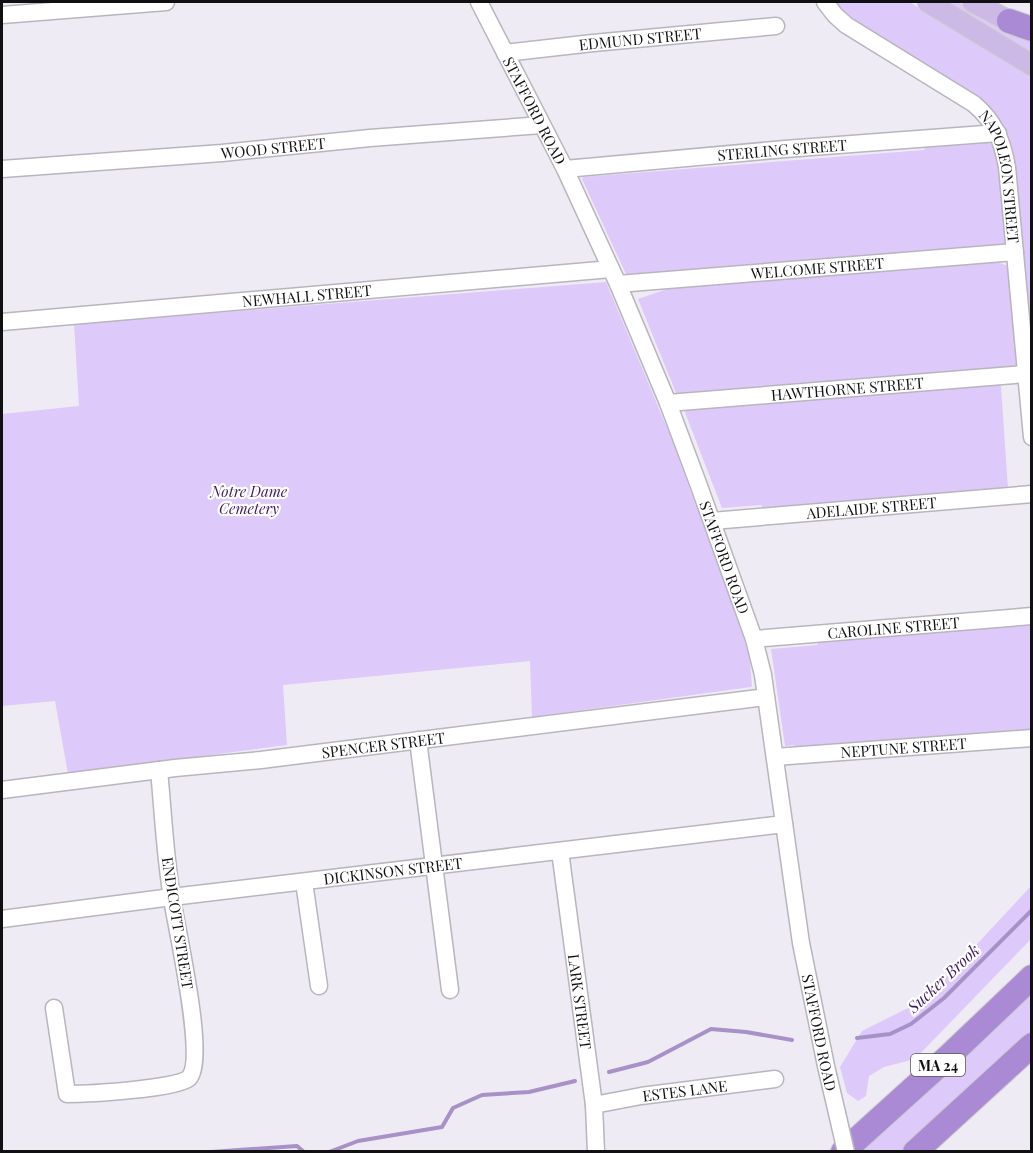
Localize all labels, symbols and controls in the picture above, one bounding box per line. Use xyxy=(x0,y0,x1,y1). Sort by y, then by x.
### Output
street label: EDMUND STREET xyxy=(578,23,702,55)
street label: STAFFORD ROAD xyxy=(499,53,571,168)
street label: NAPOLEON STREET xyxy=(975,105,1024,244)
street label: WOOD STREET xyxy=(219,133,326,163)
street label: STERLING STREET xyxy=(717,134,848,165)
street label: WELCOME STREET xyxy=(749,253,885,283)
street label: NEWHALL STREET xyxy=(241,280,372,311)
street label: HAWTHORNE STREET xyxy=(770,372,925,405)
park label: Notre Dame Cemetery xyxy=(209,481,288,518)
street label: ADELAIDE STREET xyxy=(805,492,937,523)
street label: STAFFORD ROAD xyxy=(695,498,754,617)
street label: CAROLINE STREET xyxy=(827,612,960,643)
street label: SPENCER STREET xyxy=(320,727,446,762)
street label: NEPTUNE STREET xyxy=(840,733,967,762)
street label: DICKINSON STREET xyxy=(322,852,464,889)
street label: ENDICOTT STREET xyxy=(158,855,198,991)
water label: Sucker Brook xyxy=(902,939,984,1017)
street label: LARK STREET xyxy=(564,953,596,1051)
street label: STAFFORD ROAD xyxy=(798,972,842,1093)
road number: MA 24 xyxy=(911,1054,965,1076)
street label: ESTES LANE xyxy=(641,1075,728,1106)

